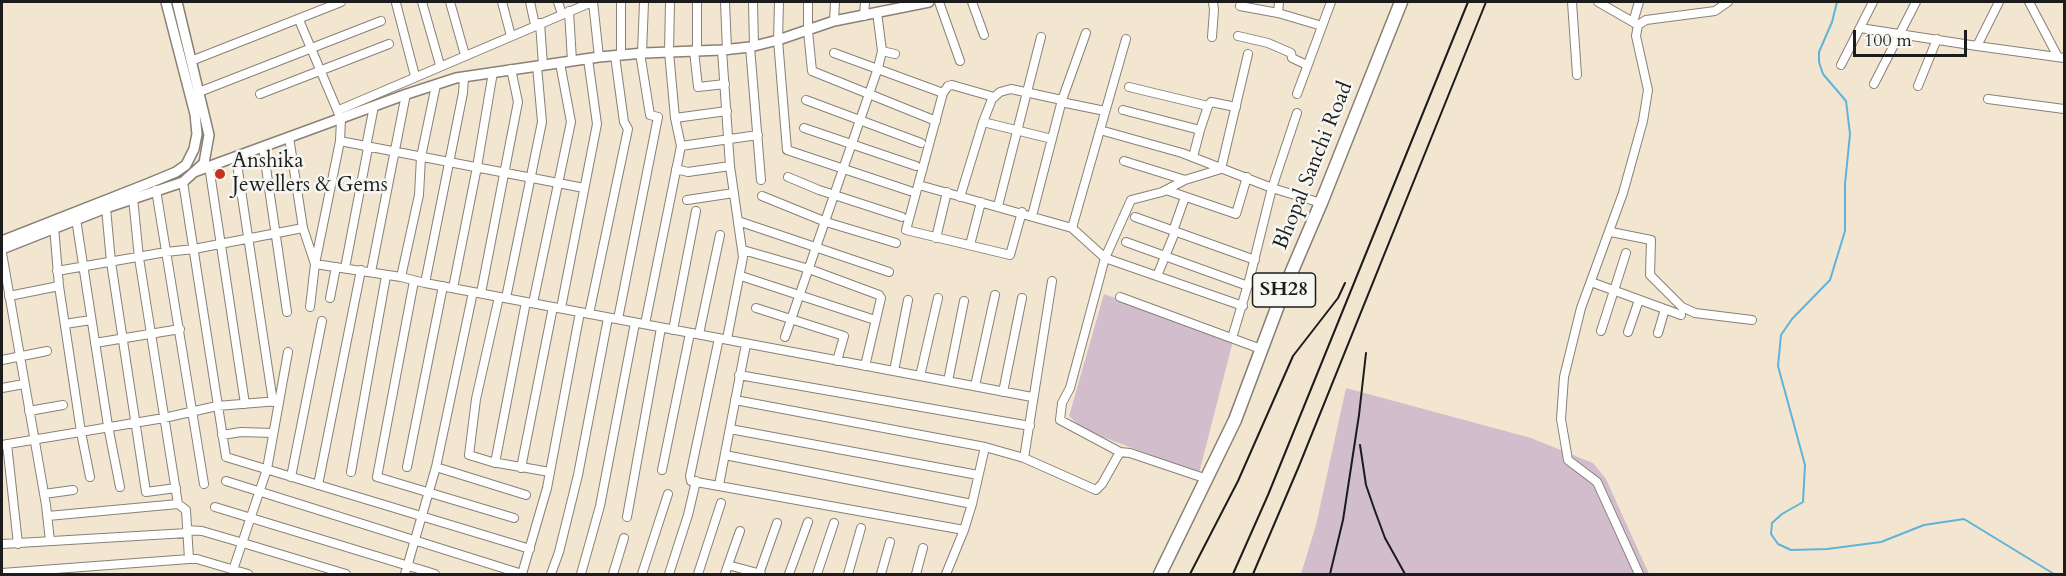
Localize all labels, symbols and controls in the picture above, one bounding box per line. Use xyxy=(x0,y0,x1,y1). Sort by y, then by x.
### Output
scale bar xyxy=(1856,18,1970,56)
text: 100 m xyxy=(1864,28,1912,53)
street label: Bhopal Sanchi Road xyxy=(1269,78,1359,254)
place label: Anshika Jewellers & Gems xyxy=(232,149,388,199)
marker: Anshika Jewellers & Gems xyxy=(213,167,227,181)
road number: SH28 xyxy=(1252,273,1316,307)

